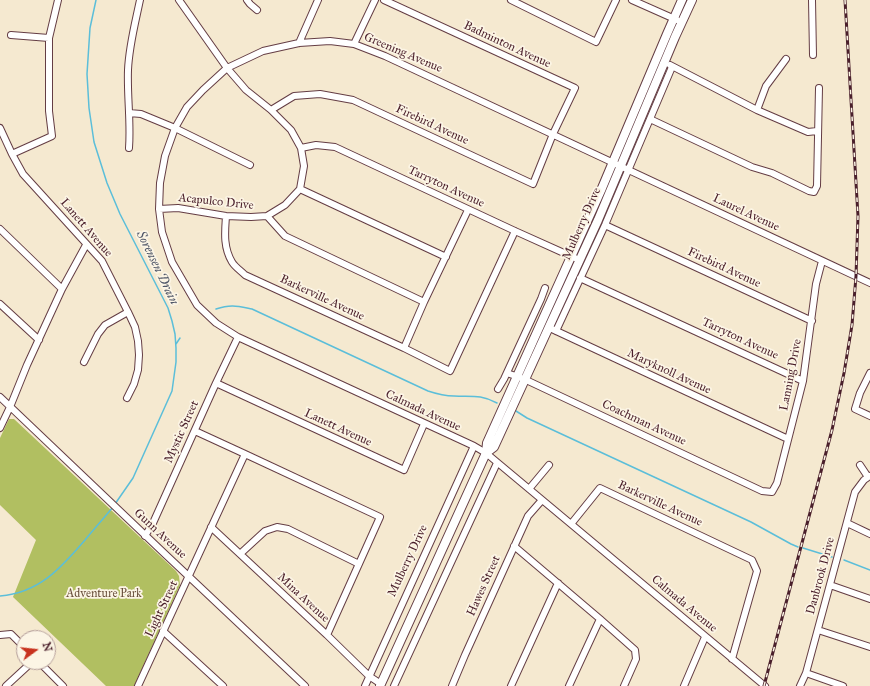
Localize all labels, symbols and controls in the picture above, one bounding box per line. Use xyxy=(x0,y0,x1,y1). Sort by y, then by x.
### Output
street label: Badminton Avenue xyxy=(461,19,553,71)
street label: Greening Avenue xyxy=(362,30,444,76)
street label: Firebird Avenue xyxy=(393,102,471,148)
street label: Tarryton Avenue xyxy=(405,163,487,211)
street label: Mulberry Drive xyxy=(560,186,604,262)
street label: Acapulco Drive xyxy=(178,191,254,213)
street label: Laurel Avenue xyxy=(711,191,781,235)
street label: Lanett Avenue xyxy=(57,196,115,260)
water label: Sorensen Drain xyxy=(132,228,182,308)
street label: Firebird Avenue xyxy=(685,245,763,291)
street label: Barkerville Avenue xyxy=(277,272,367,324)
street label: Tarryton Avenue xyxy=(699,315,781,363)
street label: Lanning Drive xyxy=(777,338,805,412)
street label: Maryknoll Avenue xyxy=(625,346,713,398)
street label: Calmada Avenue xyxy=(383,387,463,435)
street label: Coachman Avenue xyxy=(600,397,688,449)
street label: Mystic Street xyxy=(162,398,202,466)
street label: Lanett Avenue xyxy=(302,406,374,450)
street label: Barkerville Avenue xyxy=(615,478,705,530)
street label: Gunn Avenue xyxy=(131,506,189,562)
street label: Mulberry Drive xyxy=(385,523,431,599)
street label: Danbrook Drive xyxy=(804,536,838,616)
street label: Hawes Street xyxy=(464,553,504,619)
street label: Mina Avenue xyxy=(274,570,332,626)
street label: Calmada Avenue xyxy=(648,572,720,636)
street label: Light Street xyxy=(143,578,181,640)
park label: Adventure Park xyxy=(66,587,142,601)
north arrow xyxy=(16,630,56,670)
text: N xyxy=(40,641,55,653)

